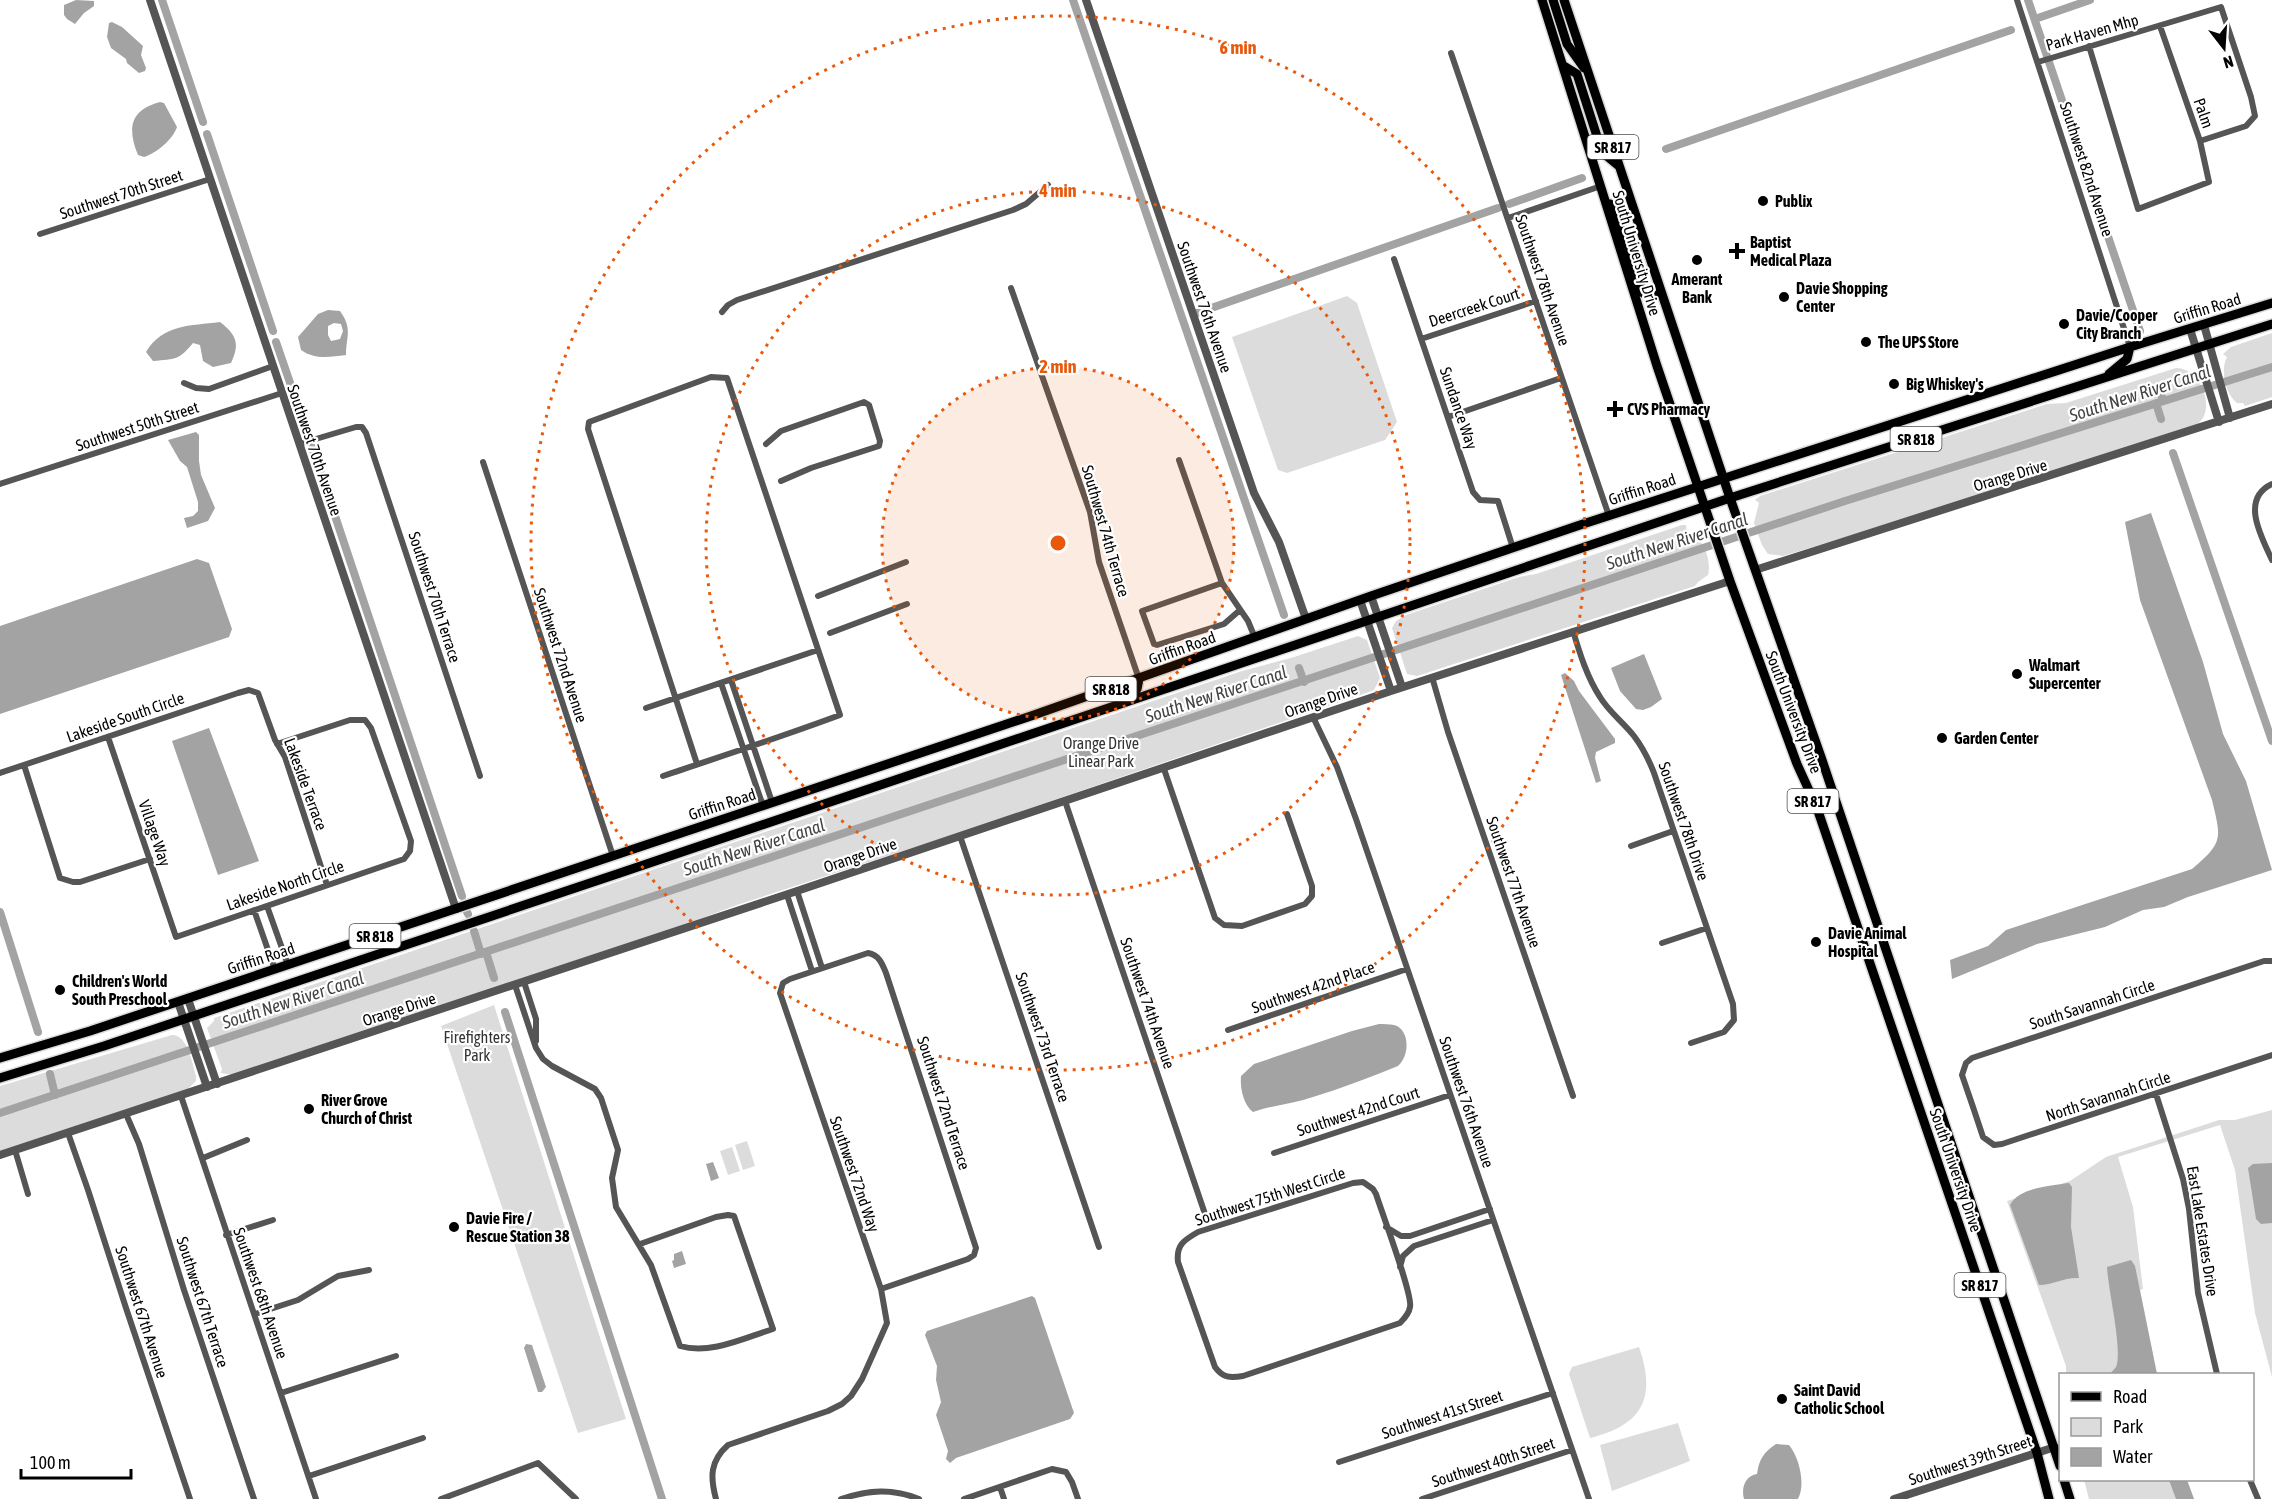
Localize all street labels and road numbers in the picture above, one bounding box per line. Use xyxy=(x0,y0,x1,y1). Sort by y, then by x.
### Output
street label: Park Haven Mhp xyxy=(2044,10,2141,55)
street label: Palm xyxy=(2190,96,2218,130)
street label: Southwest 82nd Avenue xyxy=(2057,99,2117,239)
road number: SR 817 xyxy=(1588,135,1638,159)
street label: Southwest 70th Street xyxy=(57,166,185,222)
street label: South University Drive xyxy=(1608,188,1665,318)
street label: Southwest 78th Avenue xyxy=(1512,212,1574,348)
street label: Southwest 76th Avenue xyxy=(1174,239,1236,375)
street label: Deercreek Court xyxy=(1426,284,1522,330)
street label: Griffin Road xyxy=(2171,289,2243,327)
street label: Sundance Way xyxy=(1436,365,1482,452)
street label: Southwest 70th Avenue xyxy=(284,382,346,518)
street label: Southwest 50th Street xyxy=(73,398,201,454)
road number: SR 818 xyxy=(1890,427,1942,451)
street label: Orange Drive xyxy=(1971,455,2049,496)
street label: Southwest 74th Terrace xyxy=(1079,463,1133,599)
street label: Griffin Road xyxy=(1606,470,1678,508)
street label: Southwest 70th Terrace xyxy=(405,529,465,665)
street label: Southwest 72nd Avenue xyxy=(531,585,591,725)
street label: Griffin Road xyxy=(1146,628,1218,668)
street label: South University Drive xyxy=(1761,648,1826,776)
road number: SR 818 xyxy=(1086,677,1136,701)
street label: Orange Drive xyxy=(1282,679,1360,722)
street label: Lakeside South Circle xyxy=(64,688,186,746)
street label: Lakeside Terrace xyxy=(281,735,331,833)
street label: Southwest 78th Drive xyxy=(1655,759,1713,883)
street label: Griffin Road xyxy=(686,785,758,823)
road number: SR 817 xyxy=(1788,789,1838,813)
street label: Village Way xyxy=(134,798,175,869)
street label: Southwest 77th Avenue xyxy=(1483,814,1545,950)
street label: Orange Drive xyxy=(821,834,899,877)
street label: Lakeside North Circle xyxy=(224,856,346,914)
road number: SR 818 xyxy=(350,924,400,948)
street label: Southwest 74th Avenue xyxy=(1117,935,1179,1071)
street label: Griffin Road xyxy=(225,939,297,977)
street label: Southwest 42nd Place xyxy=(1249,958,1377,1016)
street label: Southwest 73rd Terrace xyxy=(1012,970,1074,1104)
street label: South Savannah Circle xyxy=(2027,975,2157,1033)
street label: Orange Drive xyxy=(360,989,438,1030)
street label: Southwest 72nd Terrace xyxy=(914,1034,974,1172)
street label: Southwest 76th Avenue xyxy=(1436,1034,1498,1170)
street label: North Savannah Circle xyxy=(2043,1067,2173,1125)
street label: Southwest 42nd Court xyxy=(1295,1083,1422,1139)
street label: South University Drive xyxy=(1925,1106,1986,1235)
street label: Southwest 72nd Way xyxy=(826,1114,883,1235)
street label: Southwest 75th West Circle xyxy=(1193,1163,1347,1229)
street label: East Lake Estates Drive xyxy=(2184,1165,2222,1297)
street label: Southwest 68th Avenue xyxy=(230,1225,292,1361)
street label: Southwest 67th Terrace xyxy=(173,1234,233,1370)
street label: Southwest 67th Avenue xyxy=(112,1244,172,1380)
road number: SR 817 xyxy=(1954,1273,2006,1297)
street label: Southwest 41st Street xyxy=(1379,1386,1505,1442)
street label: Southwest 39th Street xyxy=(1906,1432,2034,1488)
street label: Southwest 40th Street xyxy=(1429,1434,1557,1490)

